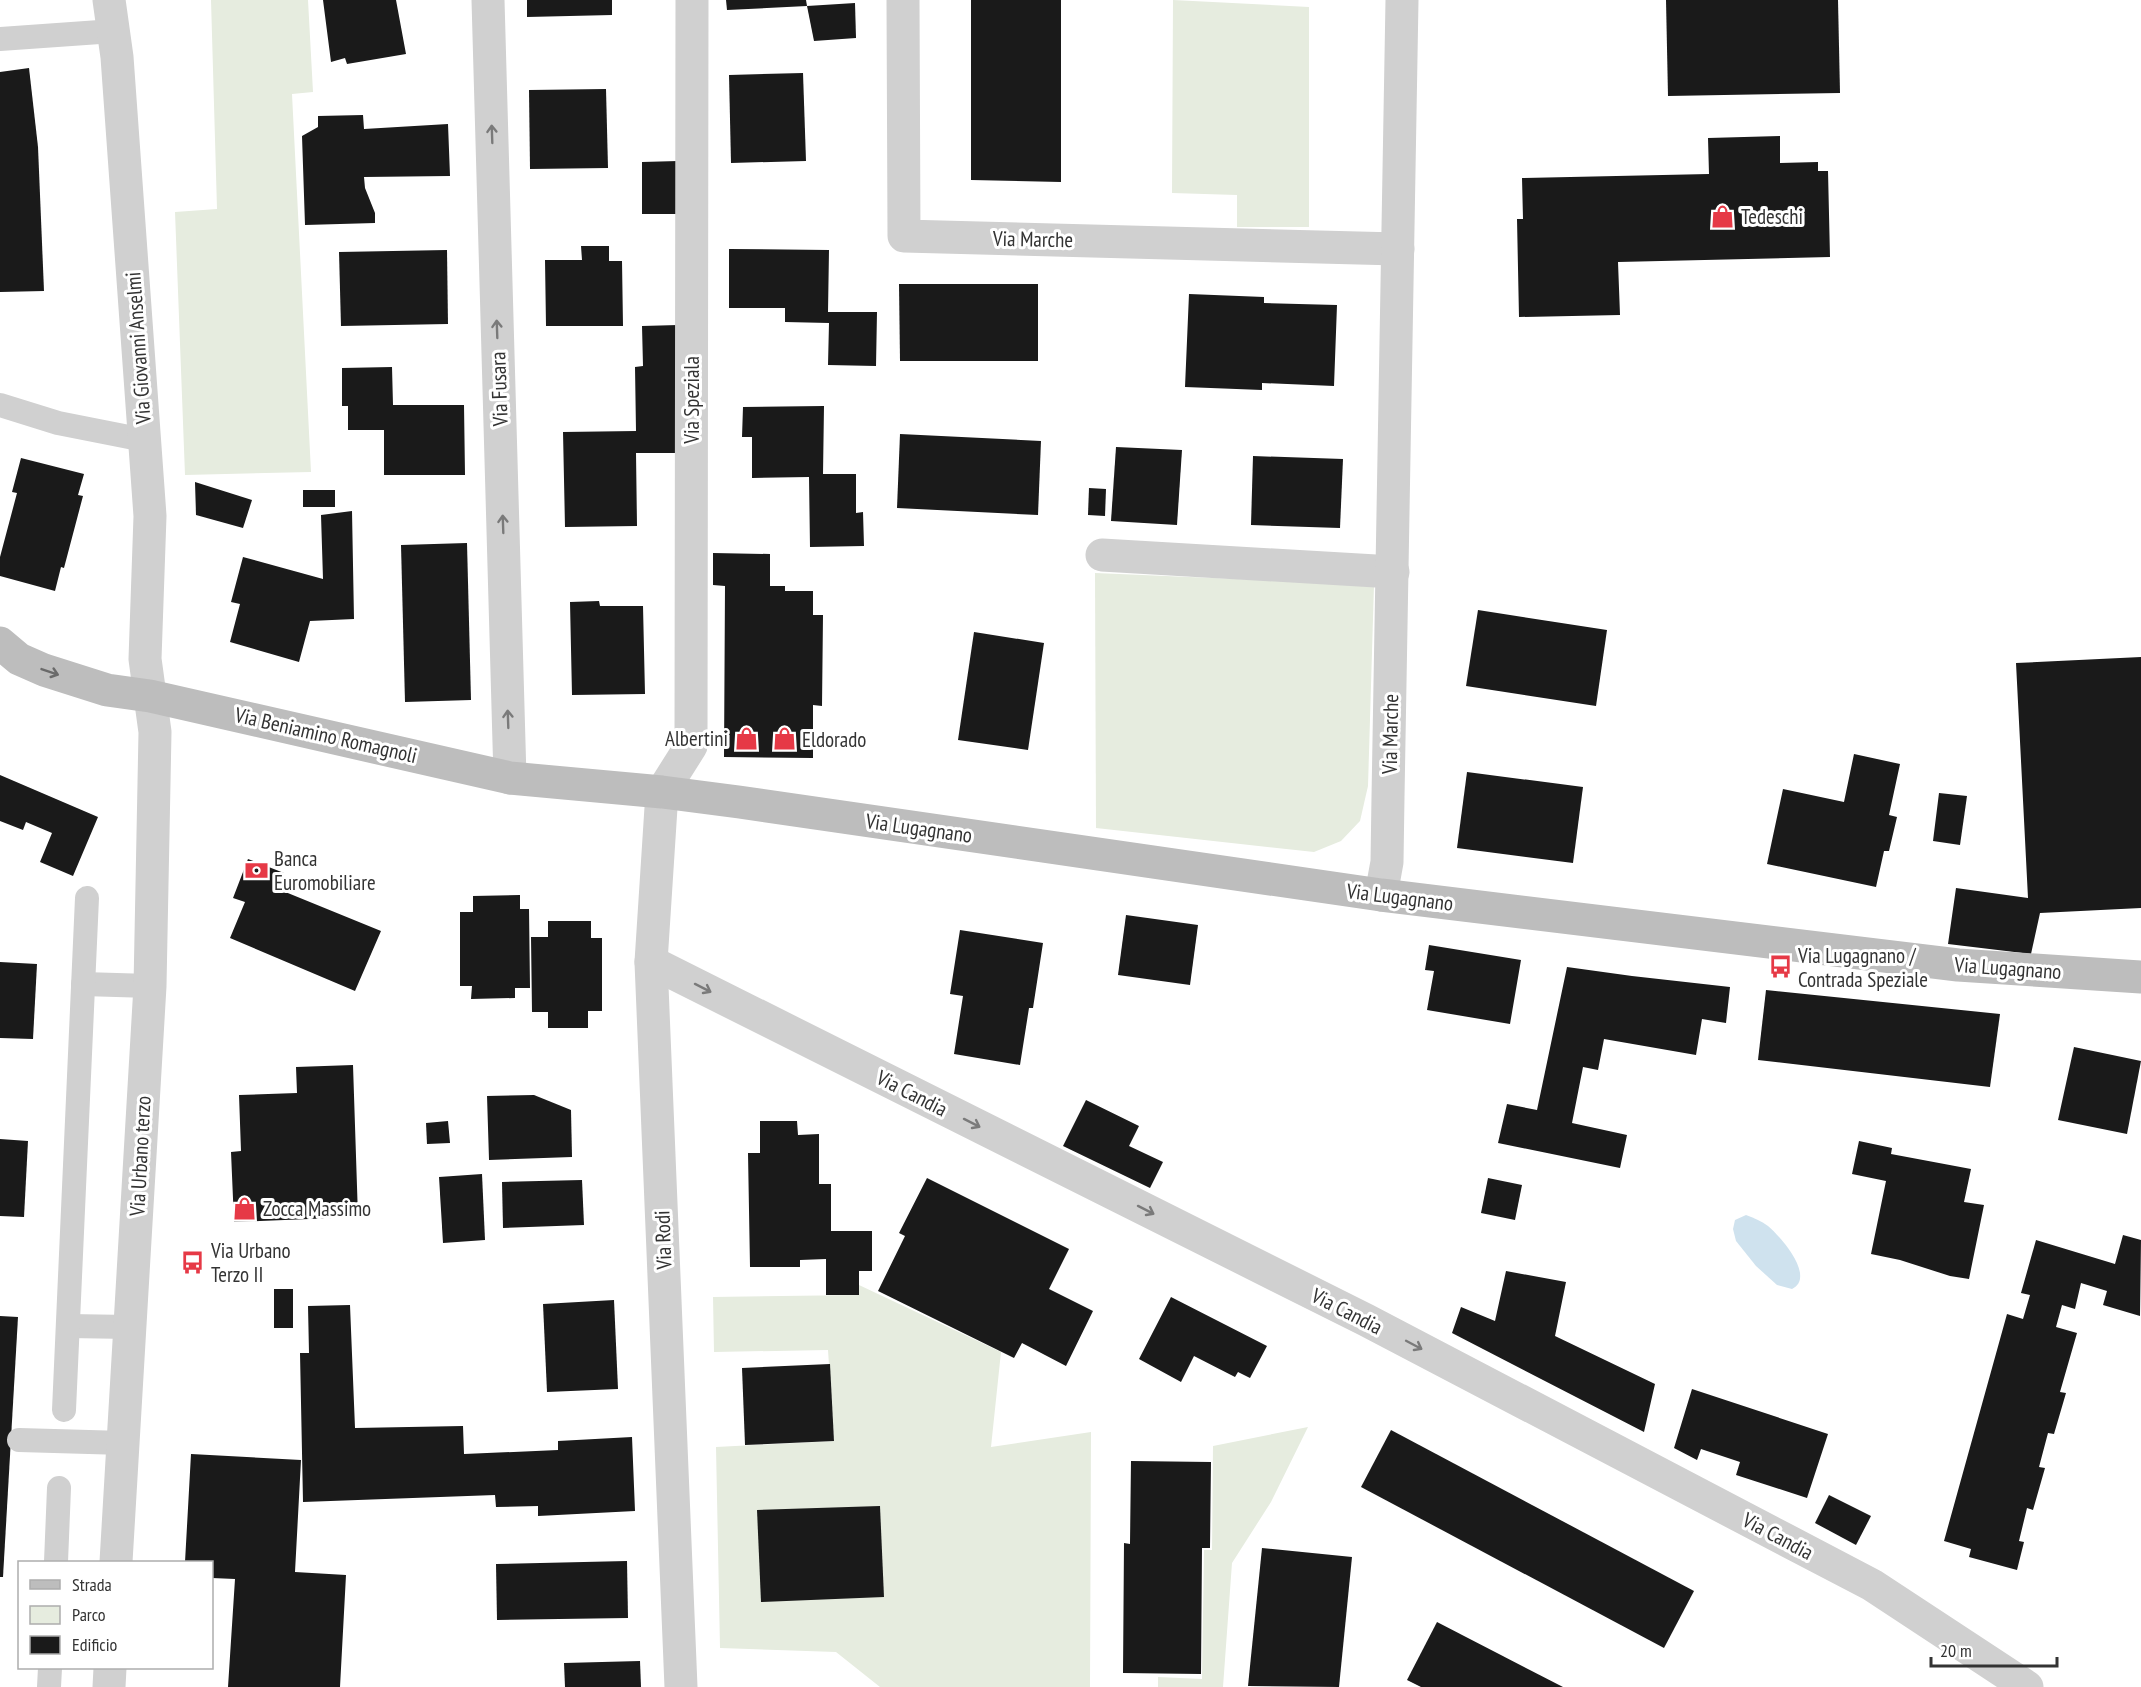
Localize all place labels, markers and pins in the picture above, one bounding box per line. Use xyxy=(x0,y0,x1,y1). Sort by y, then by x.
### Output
shop icon: Tedeschi xyxy=(1710,203,1736,229)
place label: Tedeschi xyxy=(1741,203,1803,230)
place label: Albertini xyxy=(665,725,728,752)
shop icon: Albertini xyxy=(733,725,759,751)
shop icon: Eldorado xyxy=(771,726,797,752)
place label: Eldorado xyxy=(802,726,866,753)
place label: Banca Euromobiliare xyxy=(274,845,376,896)
bank icon: Banca Euromobiliare xyxy=(243,857,269,883)
place label: Via Lugagnano / Contrada Speziale xyxy=(1797,942,1928,993)
bus stop icon: Via Lugagnano / Contrada Speziale xyxy=(1767,954,1793,980)
shop icon: Zocca Massimo xyxy=(232,1195,258,1221)
place label: Zocca Massimo xyxy=(263,1195,371,1222)
place label: Via Urbano Terzo II xyxy=(210,1237,291,1288)
bus stop icon: Via Urbano Terzo II xyxy=(180,1249,206,1275)

